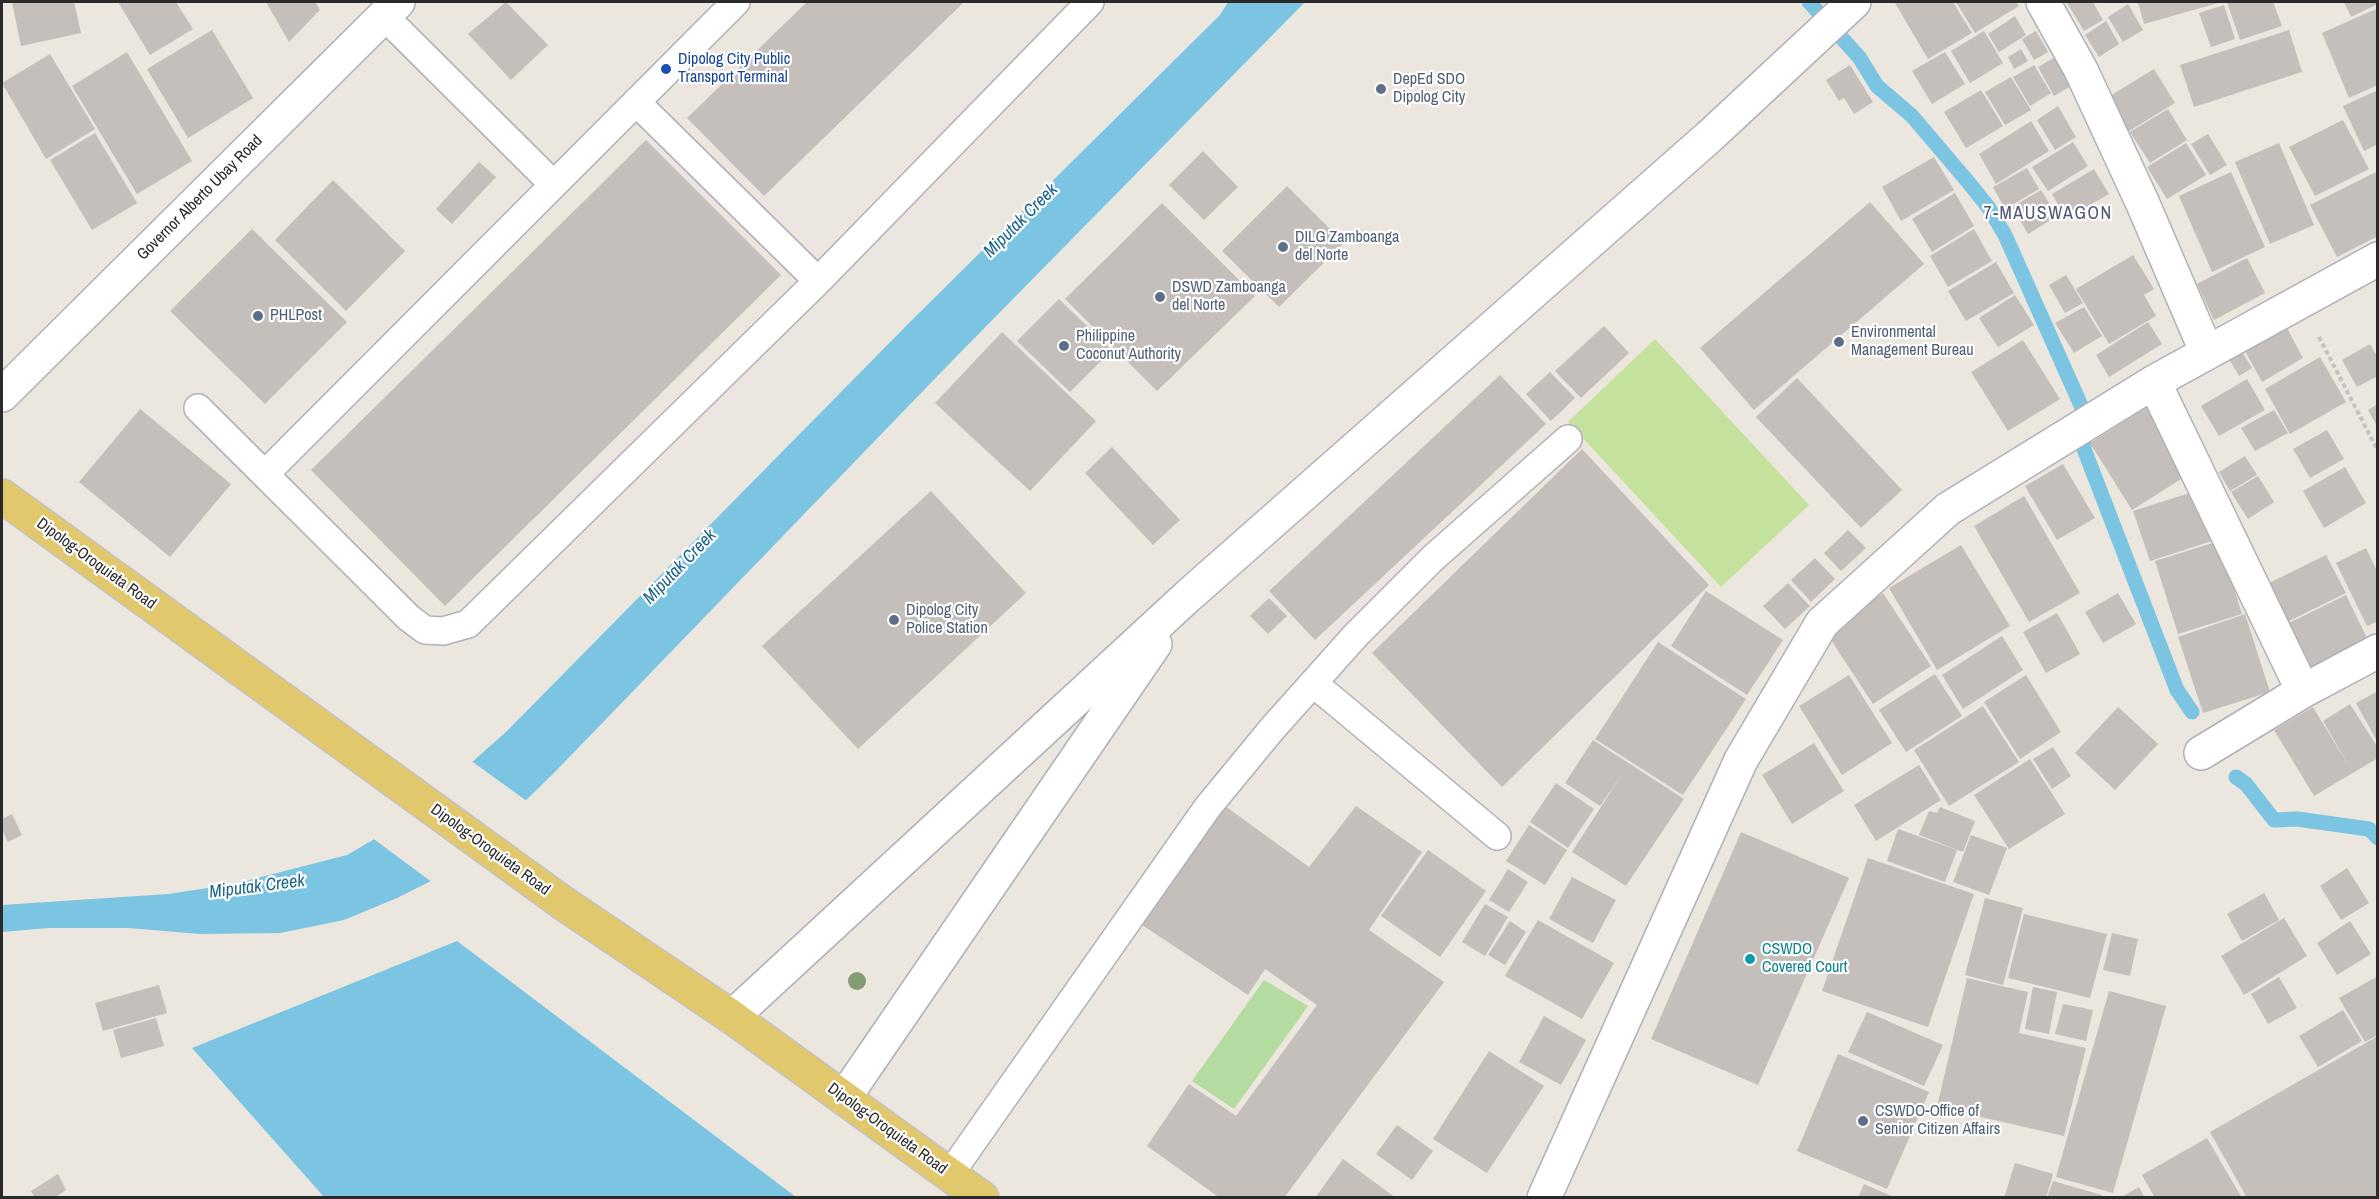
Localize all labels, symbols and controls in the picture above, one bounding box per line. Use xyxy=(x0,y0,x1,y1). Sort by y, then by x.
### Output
place label: Dipolog City Public Transport Terminal xyxy=(678,50,790,88)
marker: Dipolog City Public Transport Terminal xyxy=(659,62,673,76)
place label: DepEd SDO Dipolog City xyxy=(1393,70,1465,108)
marker: DepEd SDO Dipolog City xyxy=(1374,82,1388,96)
street label: Governor Alberto Ubay Road xyxy=(133,131,267,265)
water label: Miputak Creek xyxy=(979,179,1063,263)
district label: 7-MAUSWAGON xyxy=(1983,203,2113,225)
place label: DILG Zamboanga del Norte xyxy=(1295,228,1399,266)
marker: DILG Zamboanga del Norte xyxy=(1276,240,1290,254)
place label: DSWD Zamboanga del Norte xyxy=(1172,278,1286,316)
marker: DSWD Zamboanga del Norte xyxy=(1153,290,1167,304)
place label: PHLPost xyxy=(270,306,322,326)
marker: PHLPost xyxy=(251,309,265,323)
place label: Environmental Management Bureau xyxy=(1851,323,1974,361)
place label: Philippine Coconut Authority xyxy=(1076,327,1181,365)
marker: Environmental Management Bureau xyxy=(1832,335,1846,349)
marker: Philippine Coconut Authority xyxy=(1057,339,1071,353)
street label: Dipolog-Oroquieta Road xyxy=(33,514,159,614)
water label: Miputak Creek xyxy=(639,525,721,609)
place label: Dipolog City Police Station xyxy=(906,601,988,639)
marker: Dipolog City Police Station xyxy=(887,613,901,627)
street label: Dipolog-Oroquieta Road xyxy=(427,800,553,900)
water label: Miputak Creek xyxy=(208,870,306,904)
place label: CSWDO Covered Court xyxy=(1762,940,1847,978)
marker: CSWDO Covered Court xyxy=(1743,952,1757,966)
street label: Dipolog-Oroquieta Road xyxy=(824,1079,950,1179)
place label: CSWDO-Office of Senior Citizen Affairs xyxy=(1875,1102,2000,1140)
marker: CSWDO-Office of Senior Citizen Affairs xyxy=(1856,1114,1870,1128)

